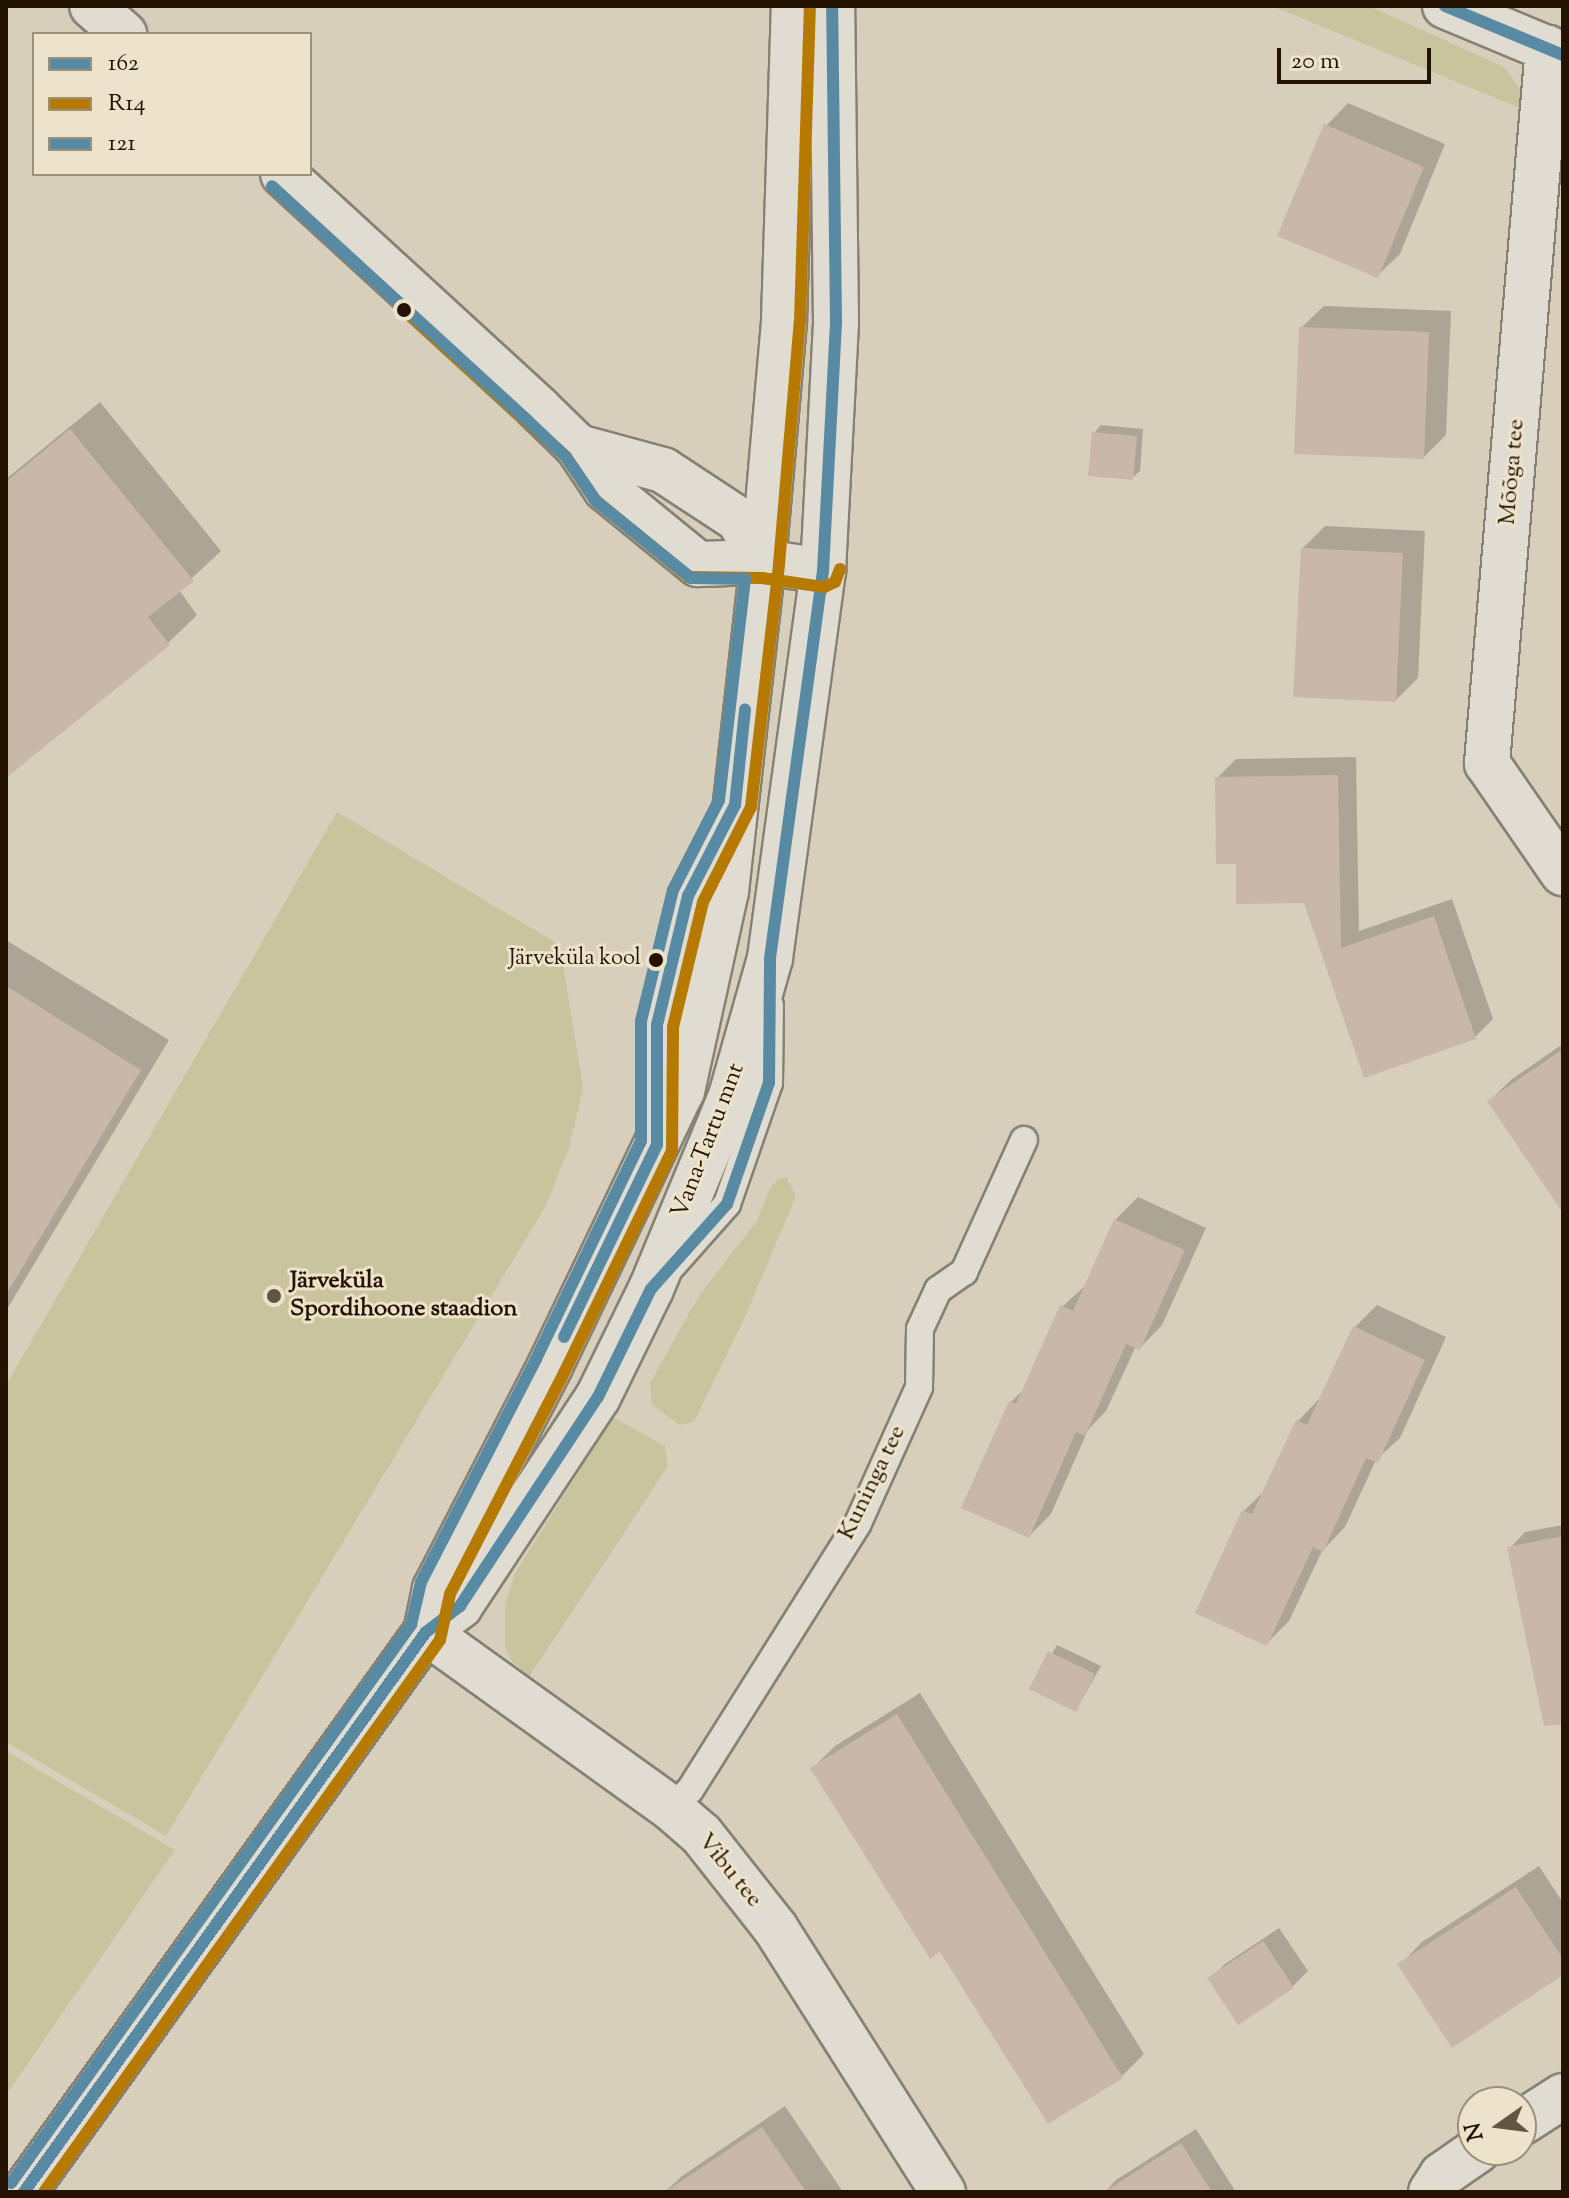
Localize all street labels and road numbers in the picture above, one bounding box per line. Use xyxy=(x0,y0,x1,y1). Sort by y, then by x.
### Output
street label: Mõõga tee xyxy=(1494,418,1532,526)
street label: Vana-Tartu mnt xyxy=(666,1059,752,1223)
street label: Kuninga tee xyxy=(833,1421,913,1545)
street label: Vibu tee xyxy=(690,1828,768,1914)

